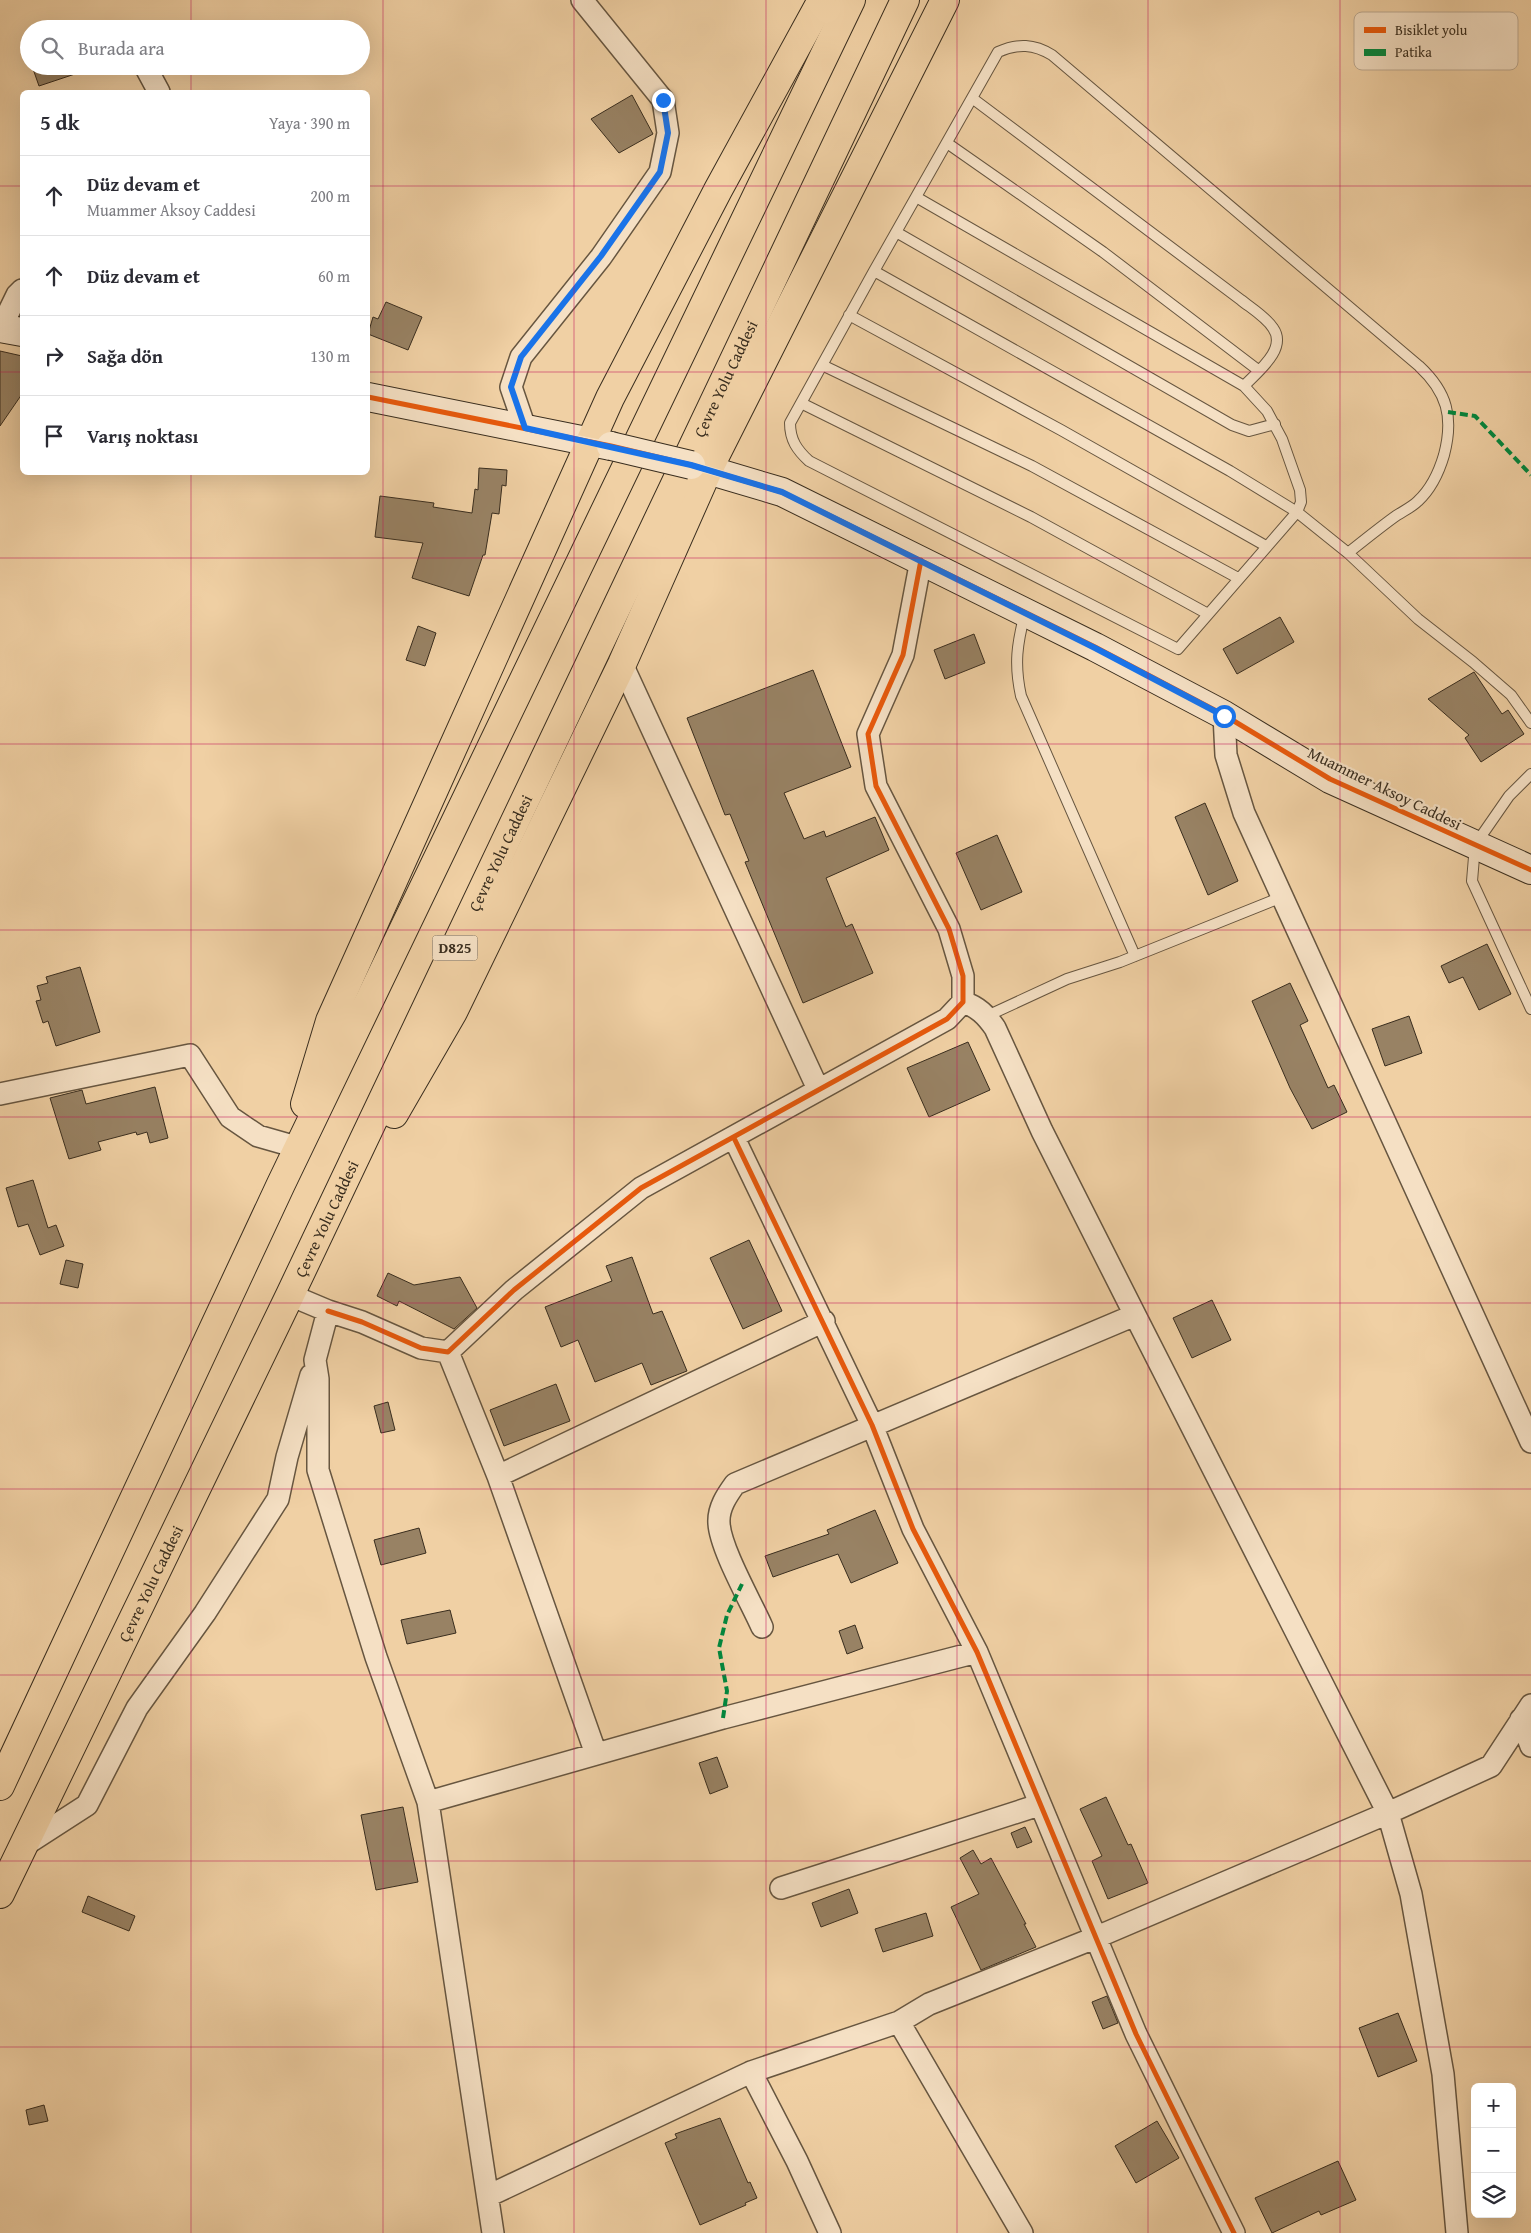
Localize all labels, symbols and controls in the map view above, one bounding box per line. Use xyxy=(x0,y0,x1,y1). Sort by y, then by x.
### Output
legend xyxy=(1354,12,1518,70)
search box xyxy=(20,20,370,75)
text: Bisiklet yolu xyxy=(1395,20,1468,40)
icon: search xyxy=(38,34,66,62)
text: Burada ara xyxy=(78,34,165,62)
text: Patika xyxy=(1395,42,1432,62)
route end xyxy=(652,89,675,112)
text: 5 dk xyxy=(40,107,80,138)
text: Yaya · 390 m xyxy=(269,111,350,135)
text: Düz devam et xyxy=(87,170,200,198)
icon: ahead xyxy=(40,182,68,210)
text: 200 m xyxy=(310,184,350,208)
text: Muammer Aksoy Caddesi xyxy=(87,198,256,222)
icon: ahead xyxy=(40,262,68,290)
text: Düz devam et xyxy=(87,262,200,290)
text: 60 m xyxy=(318,264,350,288)
street label: Çevre Yolu Caddesi xyxy=(687,316,763,441)
icon: right xyxy=(40,342,68,370)
text: Sağa dön xyxy=(87,342,163,370)
text: 130 m xyxy=(310,344,350,368)
icon: arrive xyxy=(40,422,68,450)
text: Varış noktası xyxy=(87,422,198,450)
route start xyxy=(1213,705,1236,728)
street label: Muammer Aksoy Caddesi xyxy=(1304,740,1466,836)
street label: Çevre Yolu Caddesi xyxy=(462,790,538,915)
road number: D825 xyxy=(432,936,478,960)
street label: Çevre Yolu Caddesi xyxy=(288,1156,365,1281)
street label: Çevre Yolu Caddesi xyxy=(112,1521,189,1646)
map controls xyxy=(1471,2083,1516,2218)
button: + xyxy=(1471,2083,1516,2128)
button: − xyxy=(1471,2128,1516,2173)
button: layers xyxy=(1471,2173,1516,2218)

